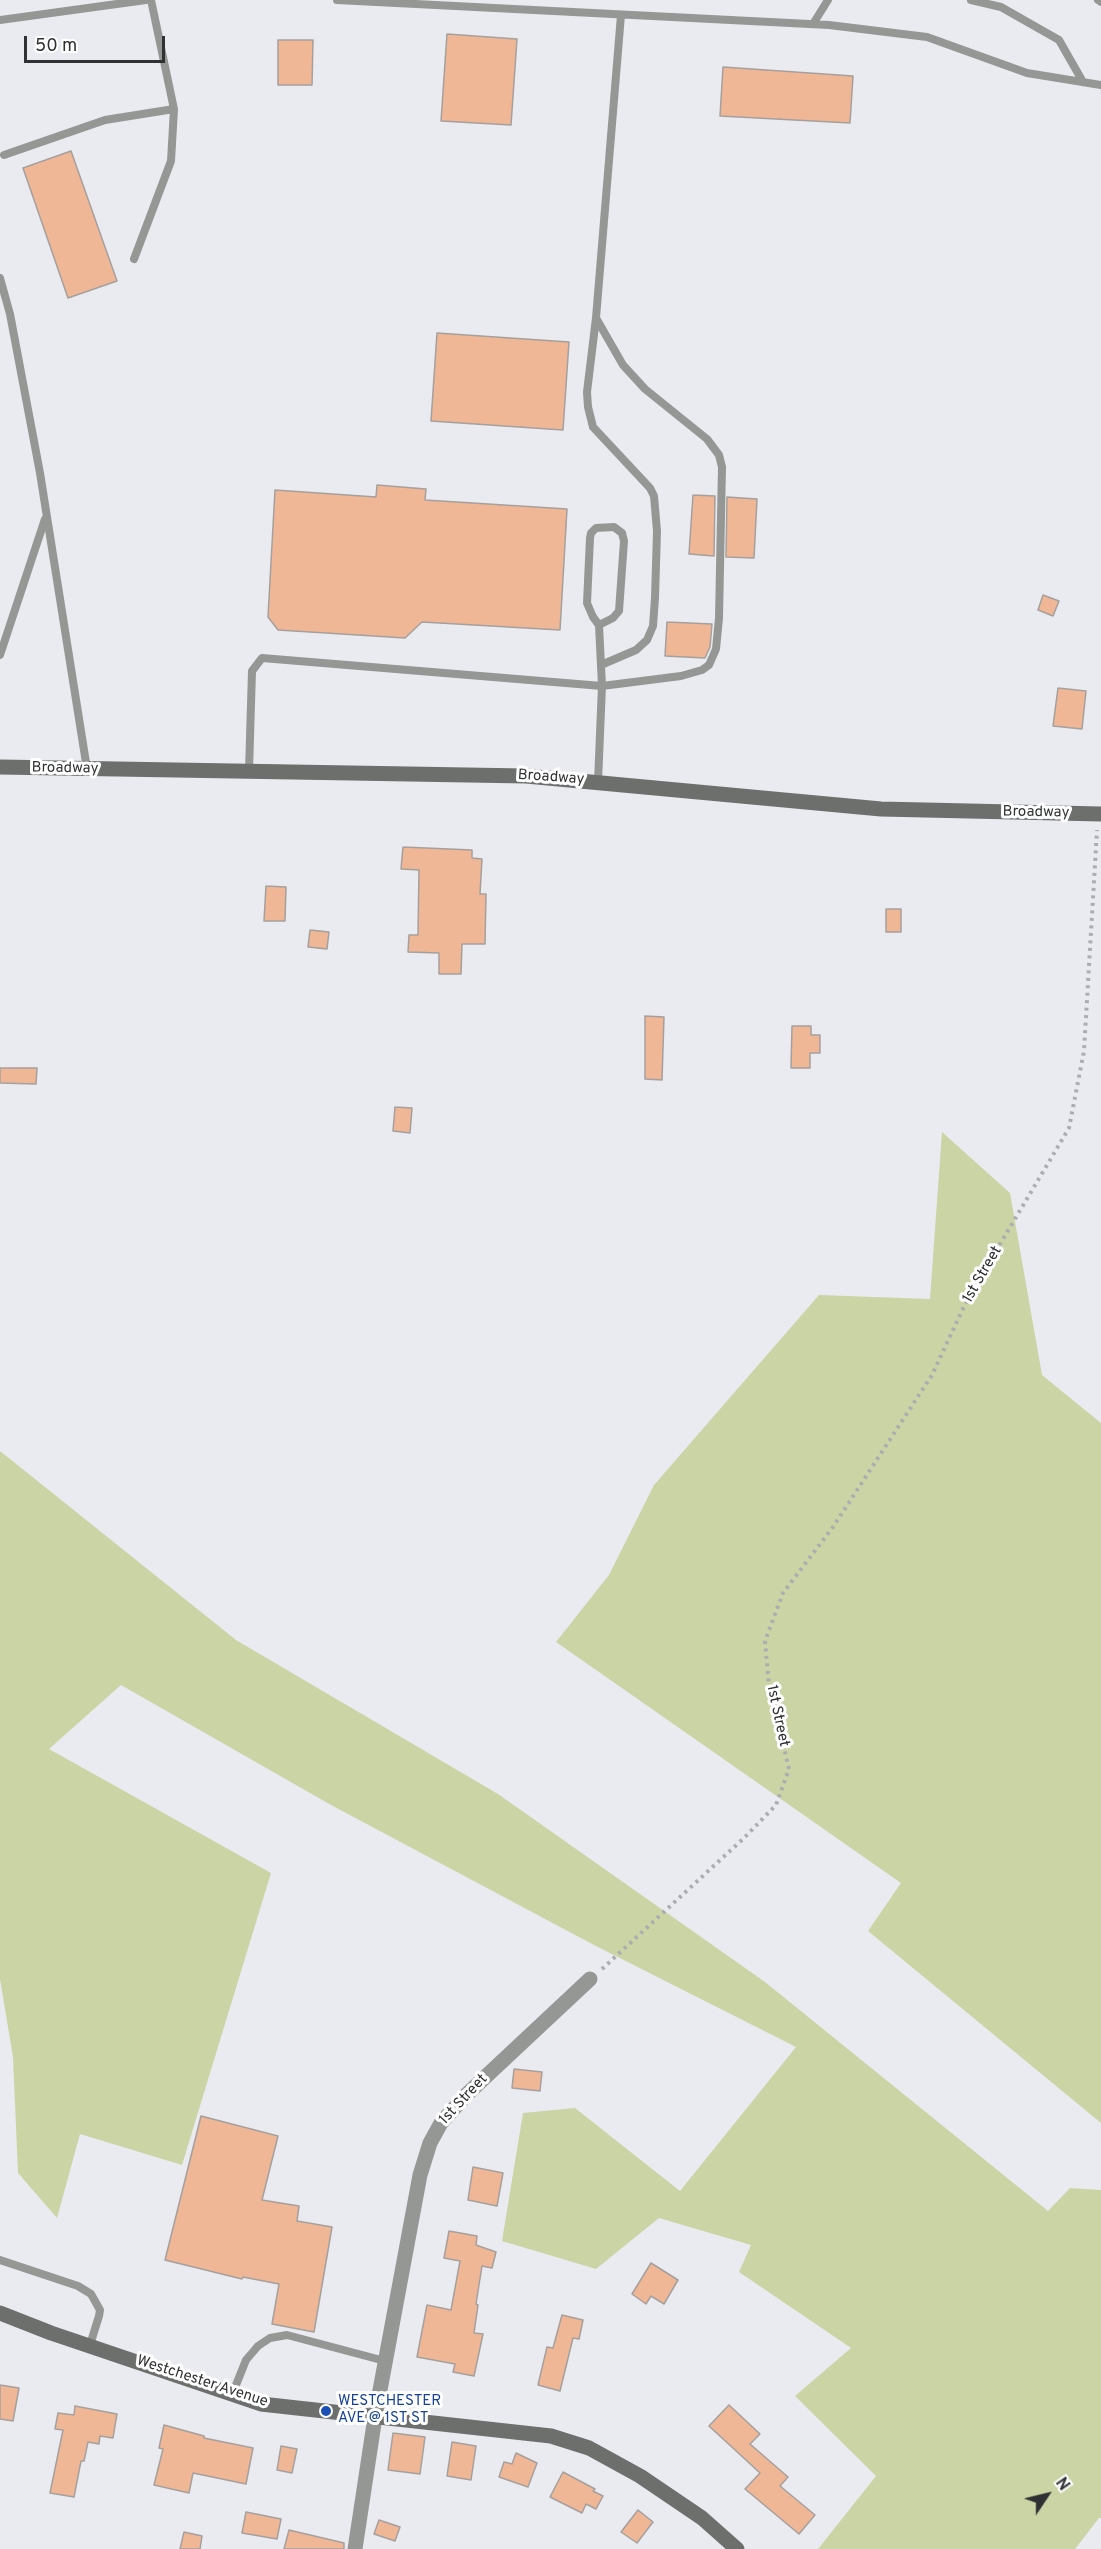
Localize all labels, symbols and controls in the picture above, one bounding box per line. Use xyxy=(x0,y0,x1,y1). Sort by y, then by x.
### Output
scale bar xyxy=(27,24,168,62)
text: 50 m xyxy=(35,35,77,58)
street label: Broadway xyxy=(31,759,99,779)
street label: Broadway xyxy=(517,767,585,789)
street label: Broadway xyxy=(1002,803,1070,823)
street label: 1st Street xyxy=(960,1243,1006,1307)
street label: 1st Street xyxy=(762,1683,792,1749)
street label: 1st Street xyxy=(436,2071,492,2129)
street label: Westchester Avenue xyxy=(134,2352,270,2412)
place label: WESTCHESTER AVE @ 1ST ST xyxy=(338,2393,441,2428)
marker: WESTCHESTER AVE @ 1ST ST xyxy=(319,2404,333,2418)
north arrow xyxy=(1017,2465,1077,2525)
text: N xyxy=(1050,2474,1073,2495)

